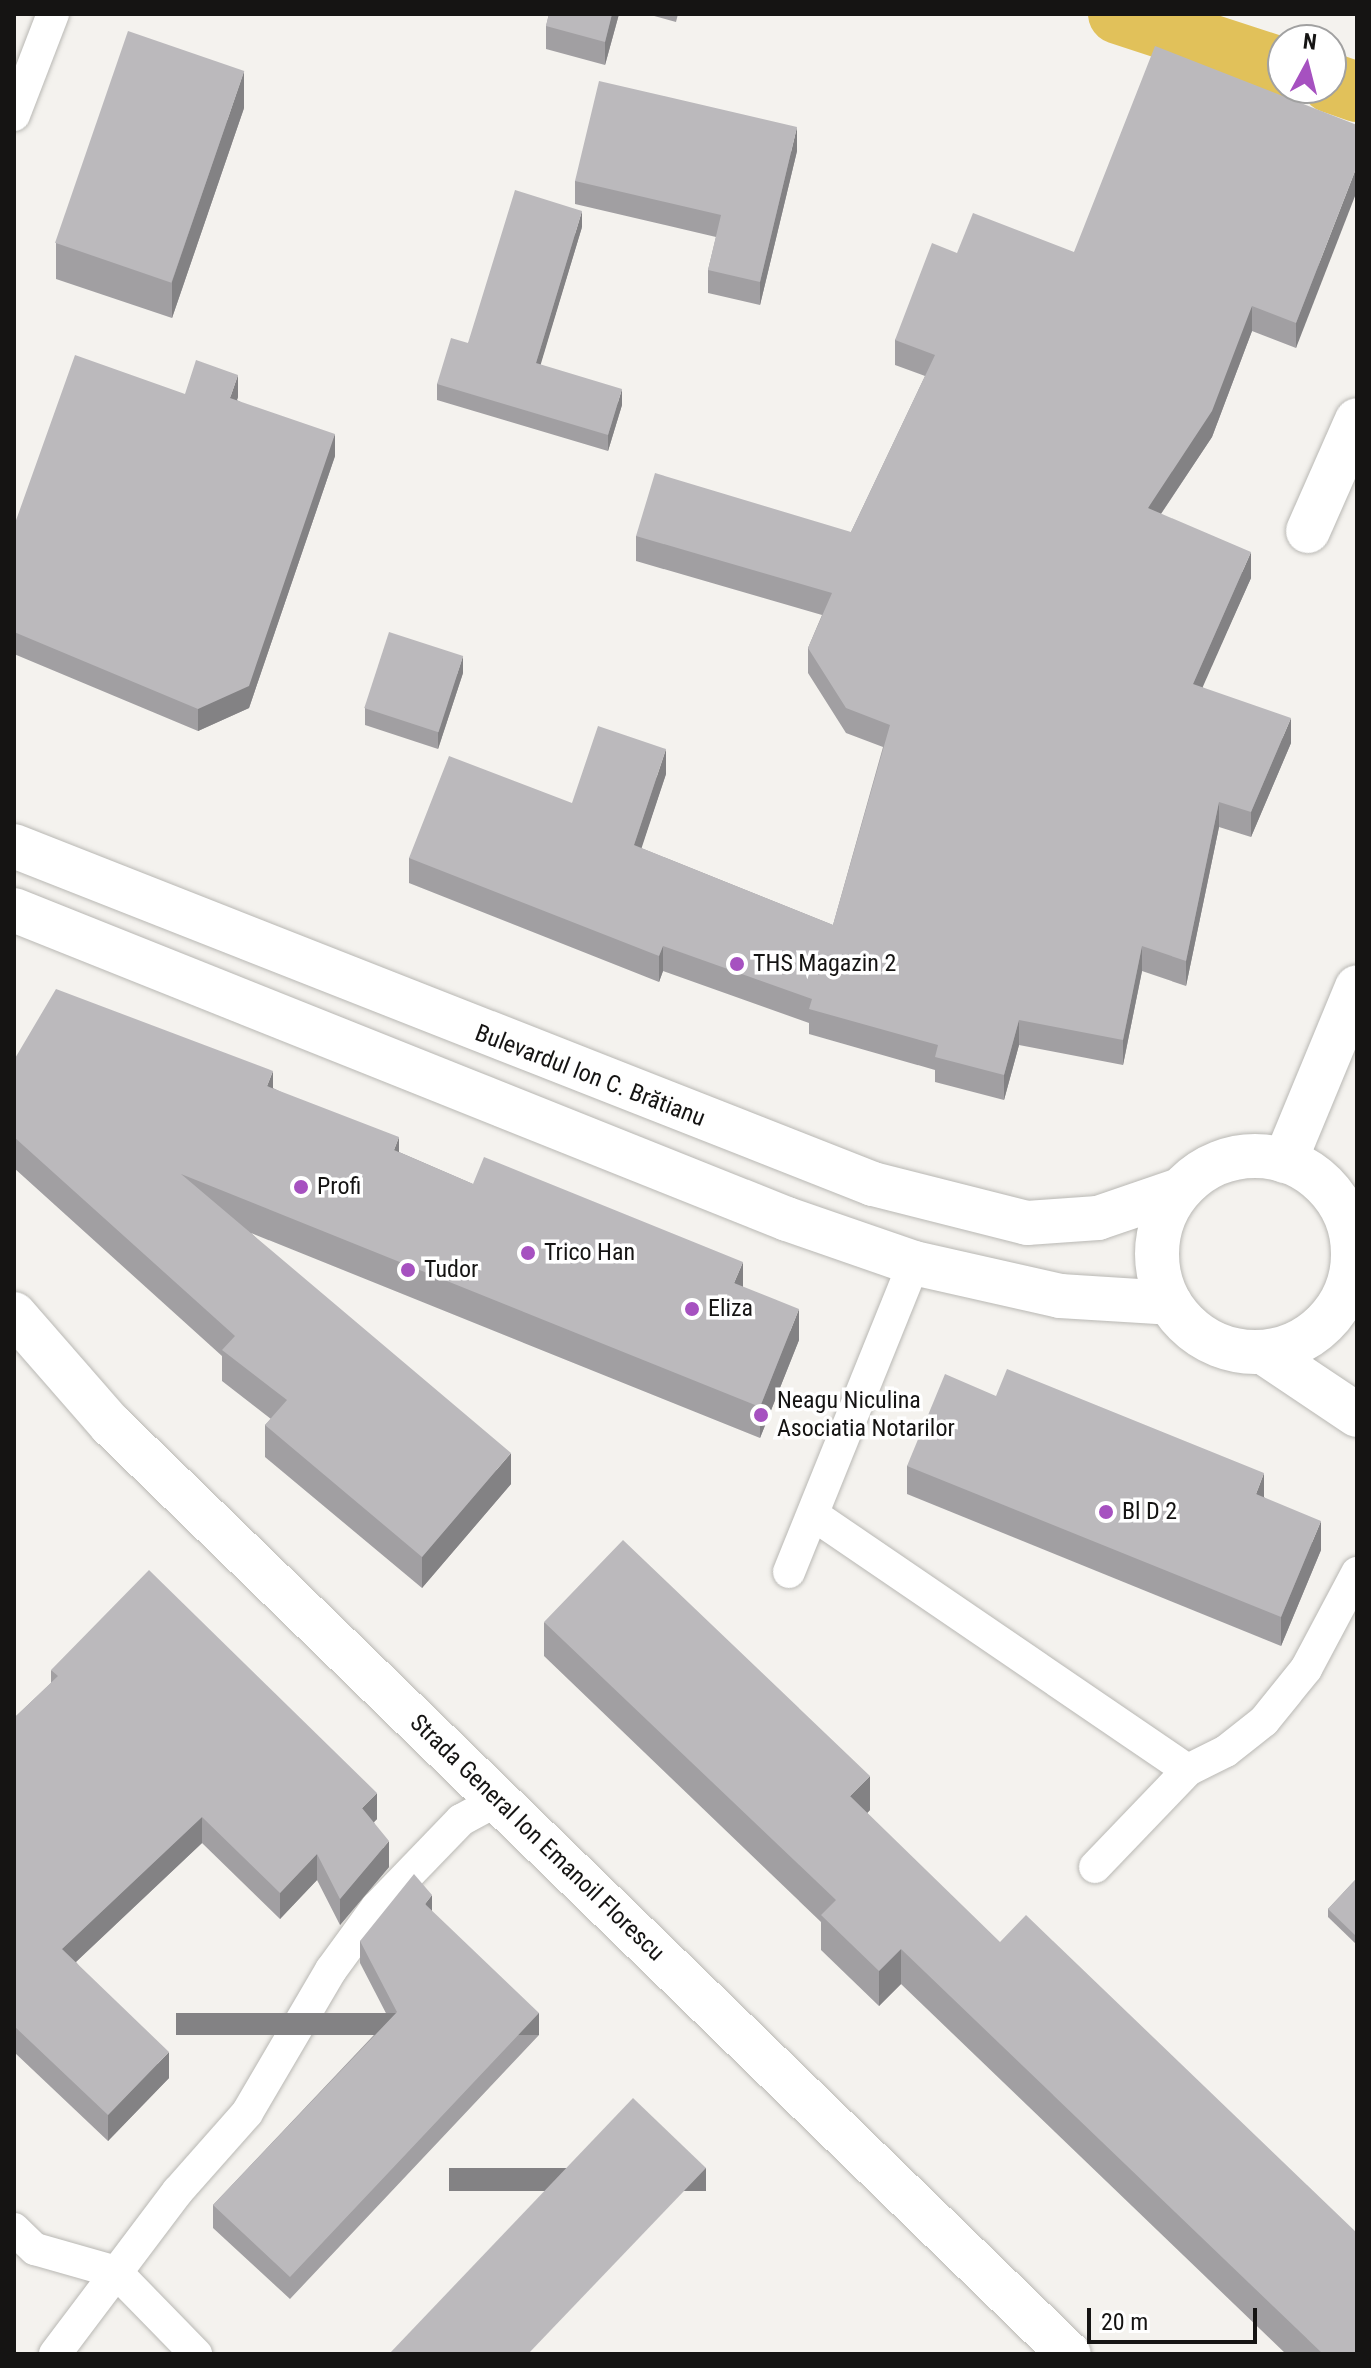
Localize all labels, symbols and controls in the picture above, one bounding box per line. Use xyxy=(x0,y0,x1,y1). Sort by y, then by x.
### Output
north arrow xyxy=(1267,24,1347,104)
text: N xyxy=(1302,28,1318,55)
place label: THS Magazin 2 xyxy=(753,950,896,978)
marker: THS Magazin 2 xyxy=(728,955,746,973)
street label: Bulevardul Ion C. Brătianu xyxy=(471,1019,709,1133)
place label: Profi xyxy=(317,1173,361,1201)
marker: Profi xyxy=(292,1178,310,1196)
place label: Trico Han xyxy=(544,1239,635,1267)
marker: Trico Han xyxy=(519,1244,537,1262)
place label: Tudor xyxy=(424,1256,478,1284)
marker: Tudor xyxy=(399,1261,417,1279)
place label: Eliza xyxy=(708,1295,753,1323)
marker: Eliza xyxy=(683,1300,701,1318)
place label: Neagu Niculina Asociatia Notarilor xyxy=(777,1387,955,1443)
marker: Neagu Niculina Asociatia Notarilor xyxy=(752,1406,770,1424)
place label: Bl D 2 xyxy=(1122,1498,1177,1526)
marker: Bl D 2 xyxy=(1097,1503,1115,1521)
street label: Strada General Ion Emanoil Florescu xyxy=(404,1709,670,1967)
scale bar xyxy=(1091,2292,1261,2342)
text: 20 m xyxy=(1101,2308,1148,2336)

